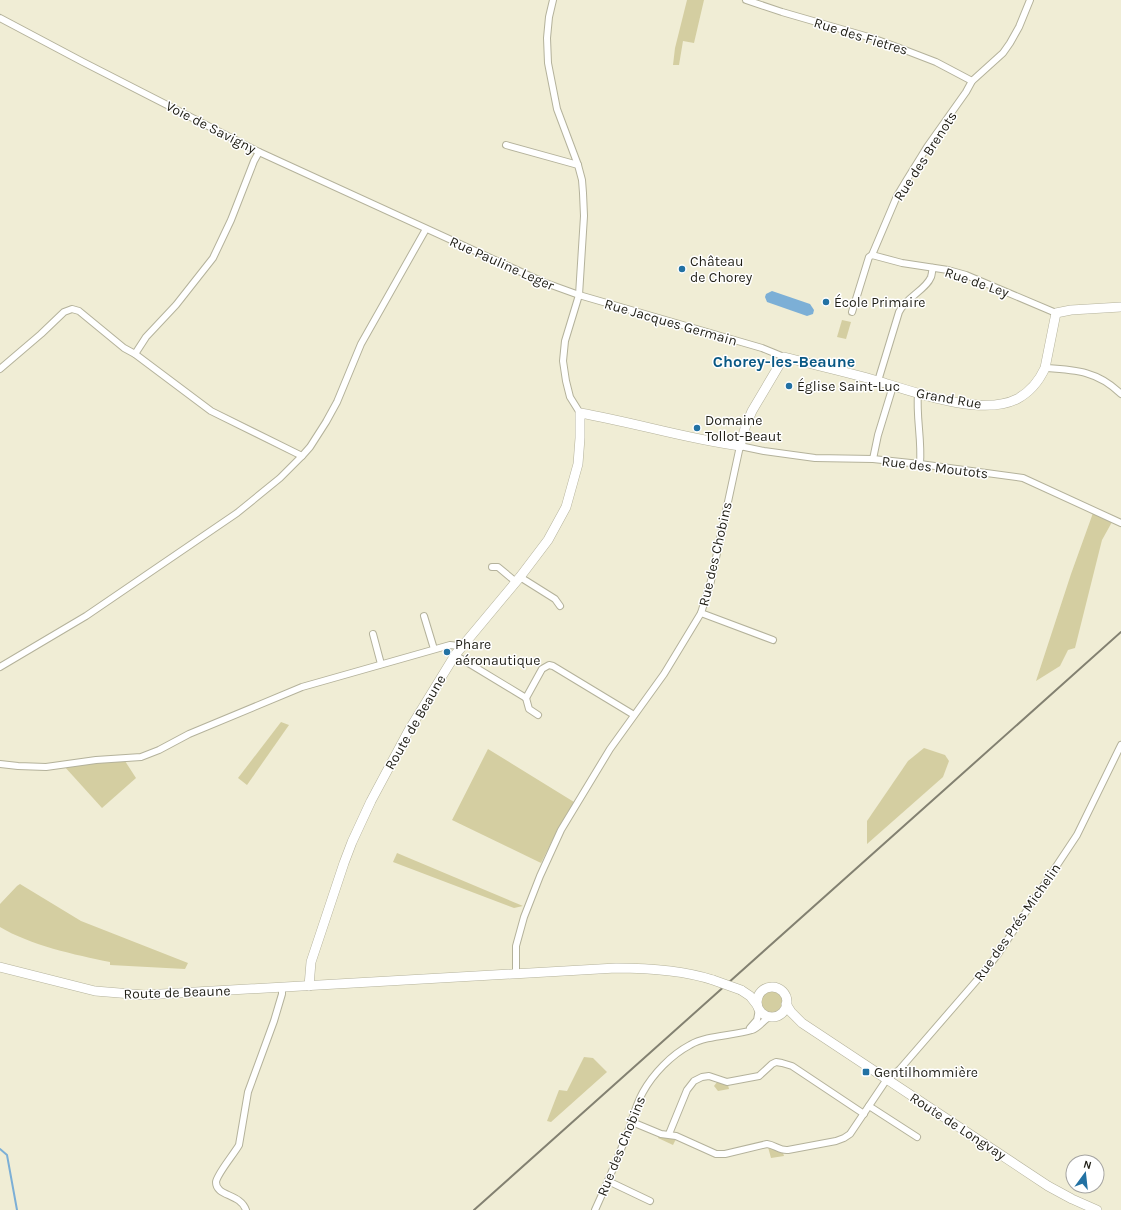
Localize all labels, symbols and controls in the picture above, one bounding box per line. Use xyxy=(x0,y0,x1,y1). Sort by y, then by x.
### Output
street label: Rue des Fietres xyxy=(812,14,910,59)
street label: Voie de Savigny xyxy=(163,97,259,158)
street label: Rue des Brenots xyxy=(890,108,961,204)
street label: Rue Pauline Leger xyxy=(447,233,557,294)
place label: Château de Chorey xyxy=(690,253,753,286)
marker: Château de Chorey xyxy=(677,264,687,274)
street label: Rue de Ley xyxy=(943,264,1012,302)
place label: École Primaire xyxy=(834,293,925,311)
street label: Rue Jacques Germain xyxy=(602,295,739,350)
marker: École Primaire xyxy=(821,297,831,307)
district label: Chorey-les-Beaune xyxy=(713,352,855,371)
place label: Église Saint-Luc xyxy=(797,377,900,395)
marker: Église Saint-Luc xyxy=(784,381,794,391)
street label: Grand Rue xyxy=(915,384,983,413)
place label: Domaine Tollot-Beaut xyxy=(705,412,782,445)
marker: Domaine Tollot-Beaut xyxy=(692,423,702,433)
street label: Rue des Moutots xyxy=(881,453,989,482)
street label: Rue des Chobins xyxy=(695,500,736,608)
place label: Phare aéronautique xyxy=(455,636,541,669)
marker: Phare aéronautique xyxy=(442,647,452,657)
street label: Route de Beaune xyxy=(381,672,450,773)
street label: Rue des Prés Michelin xyxy=(970,860,1064,984)
street label: Route de Beaune xyxy=(123,982,231,1003)
place label: Gentilhommière xyxy=(874,1064,978,1081)
marker: Gentilhommière xyxy=(861,1067,871,1077)
street label: Route de Longvay xyxy=(907,1089,1009,1164)
street label: Rue des Chobins xyxy=(594,1094,649,1199)
north arrow xyxy=(1065,1154,1105,1194)
text: N xyxy=(1082,1158,1093,1172)

